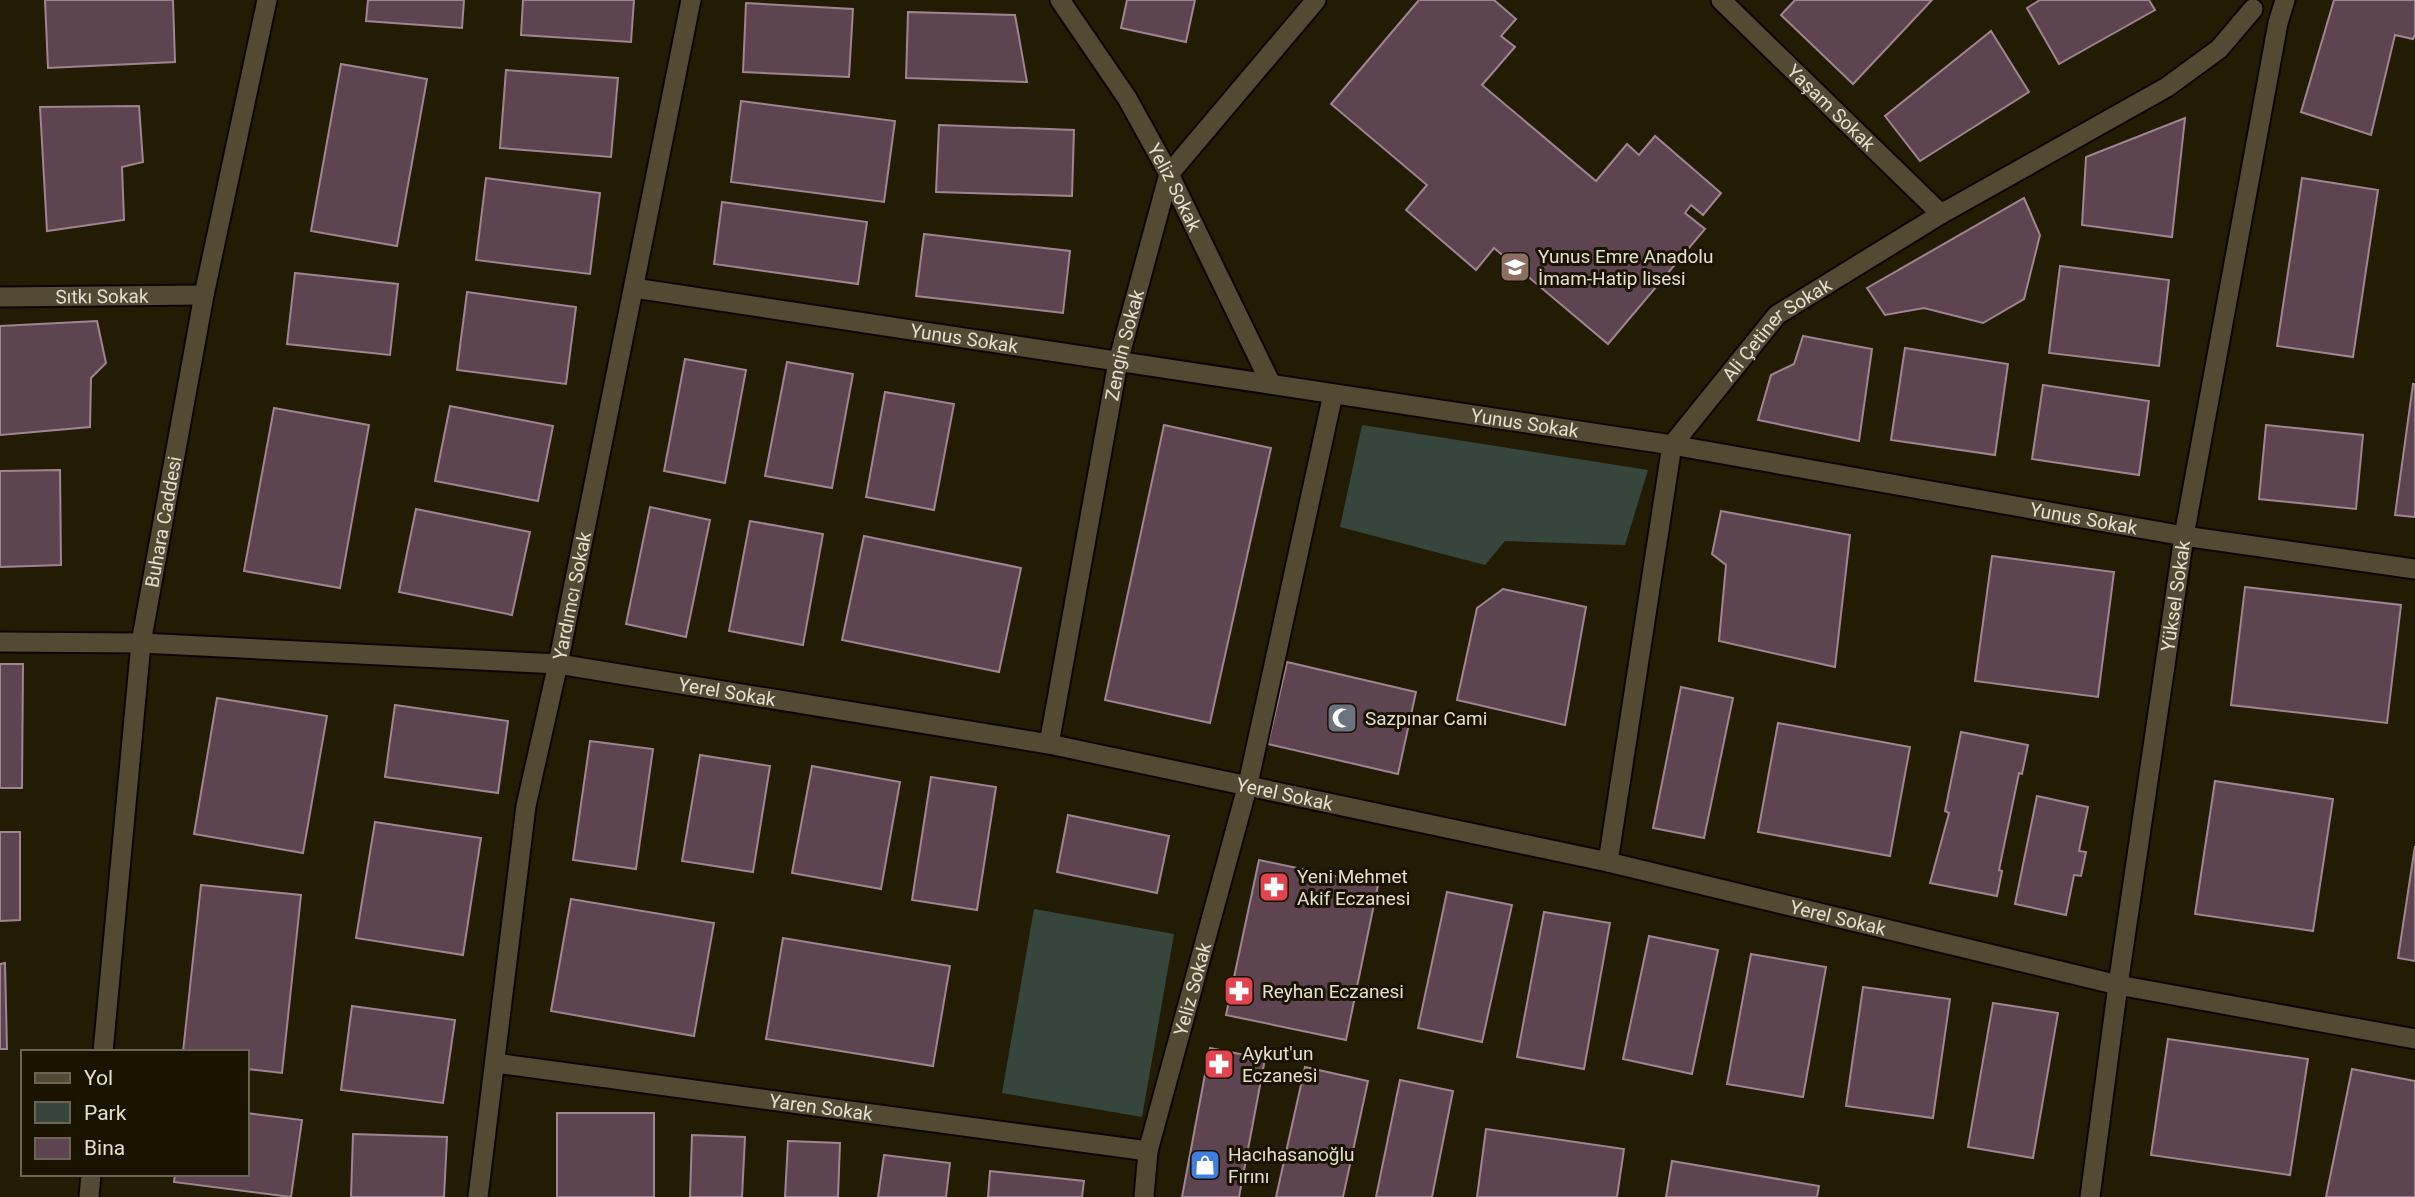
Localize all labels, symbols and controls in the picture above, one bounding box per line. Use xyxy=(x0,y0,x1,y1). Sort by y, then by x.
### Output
street label: Yaşam Sokak xyxy=(1782,60,1880,156)
street label: Yeliz Sokak xyxy=(1142,139,1206,236)
place label: Yunus Emre Anadolu İmam-Hatip lisesi xyxy=(1538,245,1713,290)
school or university icon: Yunus Emre Anadolu İmam-Hatip lisesi xyxy=(1498,250,1532,284)
street label: Ali Çetiner Sokak xyxy=(1717,273,1836,386)
street label: Sıtkı Sokak xyxy=(55,285,149,308)
street label: Zengin Sokak xyxy=(1100,287,1149,403)
street label: Yunus Sokak xyxy=(909,319,1020,358)
street label: Yunus Sokak xyxy=(1469,404,1581,443)
street label: Buhara Caddesi xyxy=(140,454,187,589)
street label: Yunus Sokak xyxy=(2028,498,2140,540)
street label: Yardımcı Sokak xyxy=(548,529,596,662)
street label: Yüksel Sokak xyxy=(2156,539,2195,653)
street label: Yerel Sokak xyxy=(677,673,778,711)
mosque icon: Sazpınar Cami xyxy=(1325,701,1359,735)
place label: Sazpınar Cami xyxy=(1365,707,1487,730)
street label: Yerel Sokak xyxy=(1234,773,1336,816)
place label: Yeni Mehmet Akif Eczanesi xyxy=(1297,865,1410,910)
pharmacy icon: Yeni Mehmet Akif Eczanesi xyxy=(1257,870,1291,904)
street label: Yerel Sokak xyxy=(1787,895,1889,941)
street label: Yeliz Sokak xyxy=(1169,940,1216,1039)
pharmacy icon: Reyhan Eczanesi xyxy=(1222,974,1256,1008)
place label: Reyhan Eczanesi xyxy=(1262,980,1404,1003)
place label: Aykut'un Eczanesi xyxy=(1242,1042,1317,1087)
pharmacy icon: Aykut'un Eczanesi xyxy=(1202,1047,1236,1081)
legend xyxy=(21,1050,248,1176)
text: Yol xyxy=(84,1066,113,1090)
street label: Yaren Sokak xyxy=(768,1089,875,1126)
text: Park xyxy=(84,1101,127,1125)
text: Bina xyxy=(84,1136,125,1160)
place label: Hacıhasanoğlu Fırını xyxy=(1228,1143,1355,1188)
shop icon: Hacıhasanoğlu Fırını xyxy=(1188,1148,1222,1182)

